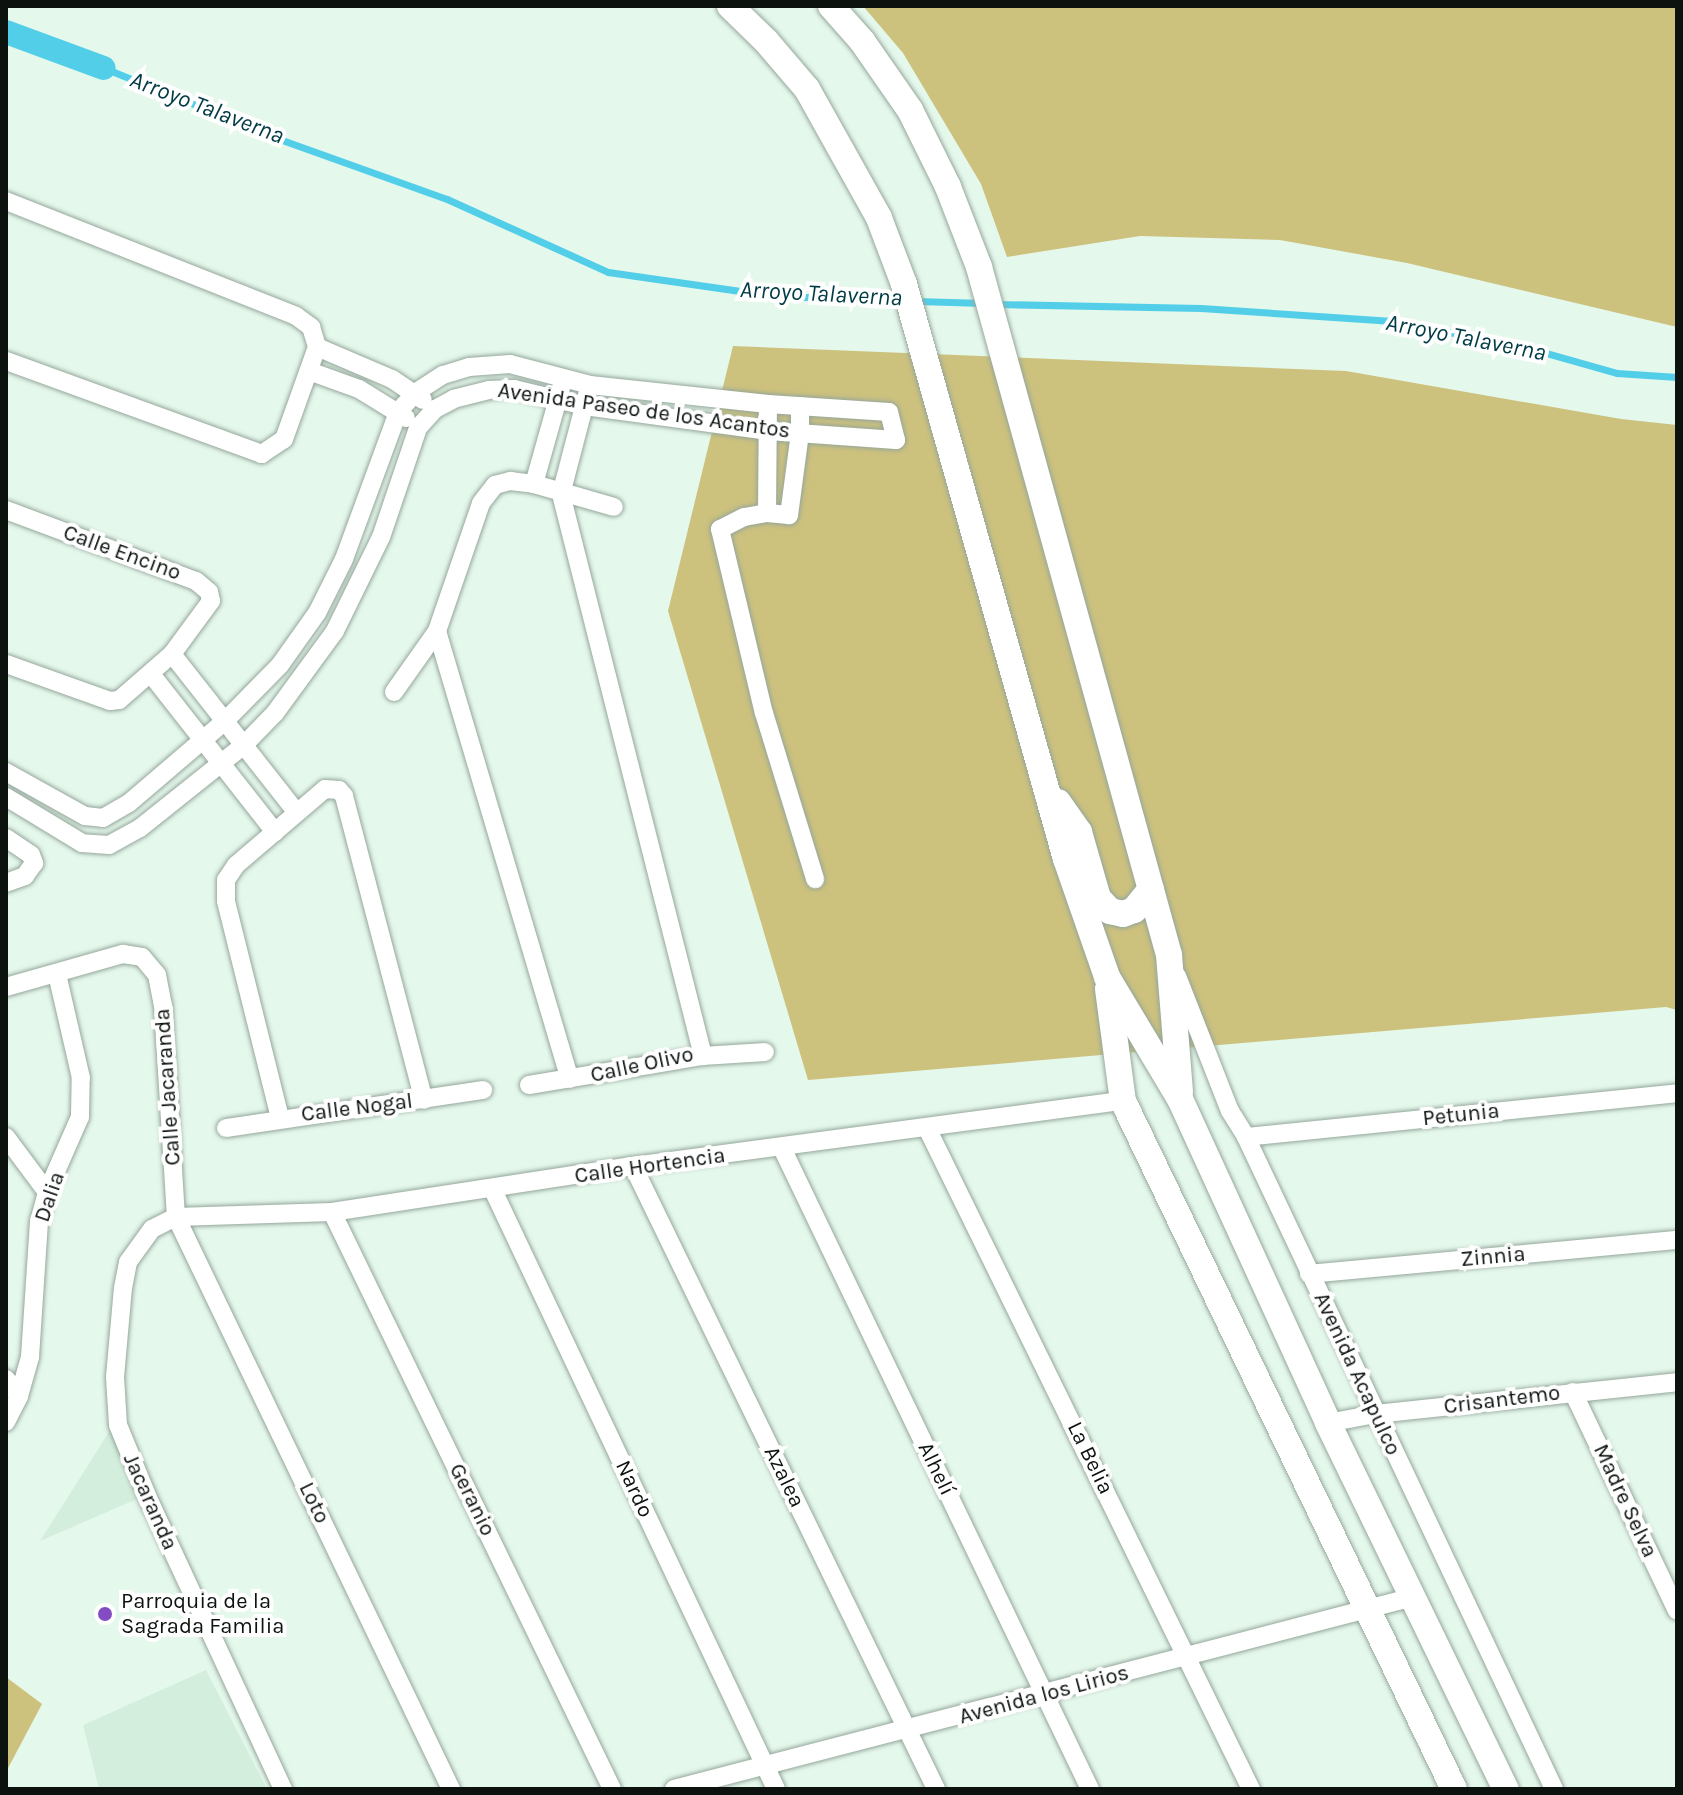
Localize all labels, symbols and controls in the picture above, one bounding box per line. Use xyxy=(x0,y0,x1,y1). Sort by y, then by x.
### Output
water label: Arroyo Talaverna xyxy=(126,65,288,151)
water label: Arroyo Talaverna xyxy=(739,275,903,313)
water label: Arroyo Talaverna xyxy=(1383,308,1549,368)
street label: Avenida Paseo de los Acantos xyxy=(496,377,792,445)
street label: Calle Encino xyxy=(60,520,184,586)
street label: Calle Jacaranda xyxy=(149,1008,187,1166)
street label: Calle Olivo xyxy=(588,1041,696,1089)
street label: Calle Nogal xyxy=(300,1088,414,1128)
street label: Petunia xyxy=(1421,1098,1501,1132)
street label: Calle Hortencia xyxy=(573,1142,727,1190)
street label: Dalia xyxy=(29,1168,71,1226)
street label: Zinnia xyxy=(1460,1241,1526,1273)
street label: Avenida Acapulco xyxy=(1308,1288,1406,1460)
street label: Crisantemo xyxy=(1442,1380,1562,1420)
street label: La Belia xyxy=(1061,1417,1119,1499)
street label: Alhelí xyxy=(912,1438,960,1500)
street label: Madre Selva xyxy=(1587,1440,1663,1562)
street label: Azalea xyxy=(758,1442,810,1512)
street label: Jacaranda xyxy=(117,1450,183,1554)
street label: Nardo xyxy=(609,1456,659,1522)
street label: Geranio xyxy=(443,1459,501,1541)
street label: Loto xyxy=(293,1478,335,1528)
place label: Parroquia de la Sagrada Familia xyxy=(121,1588,284,1640)
marker: Parroquia de la Sagrada Familia xyxy=(96,1605,114,1623)
street label: Avenida los Lirios xyxy=(956,1660,1132,1730)

